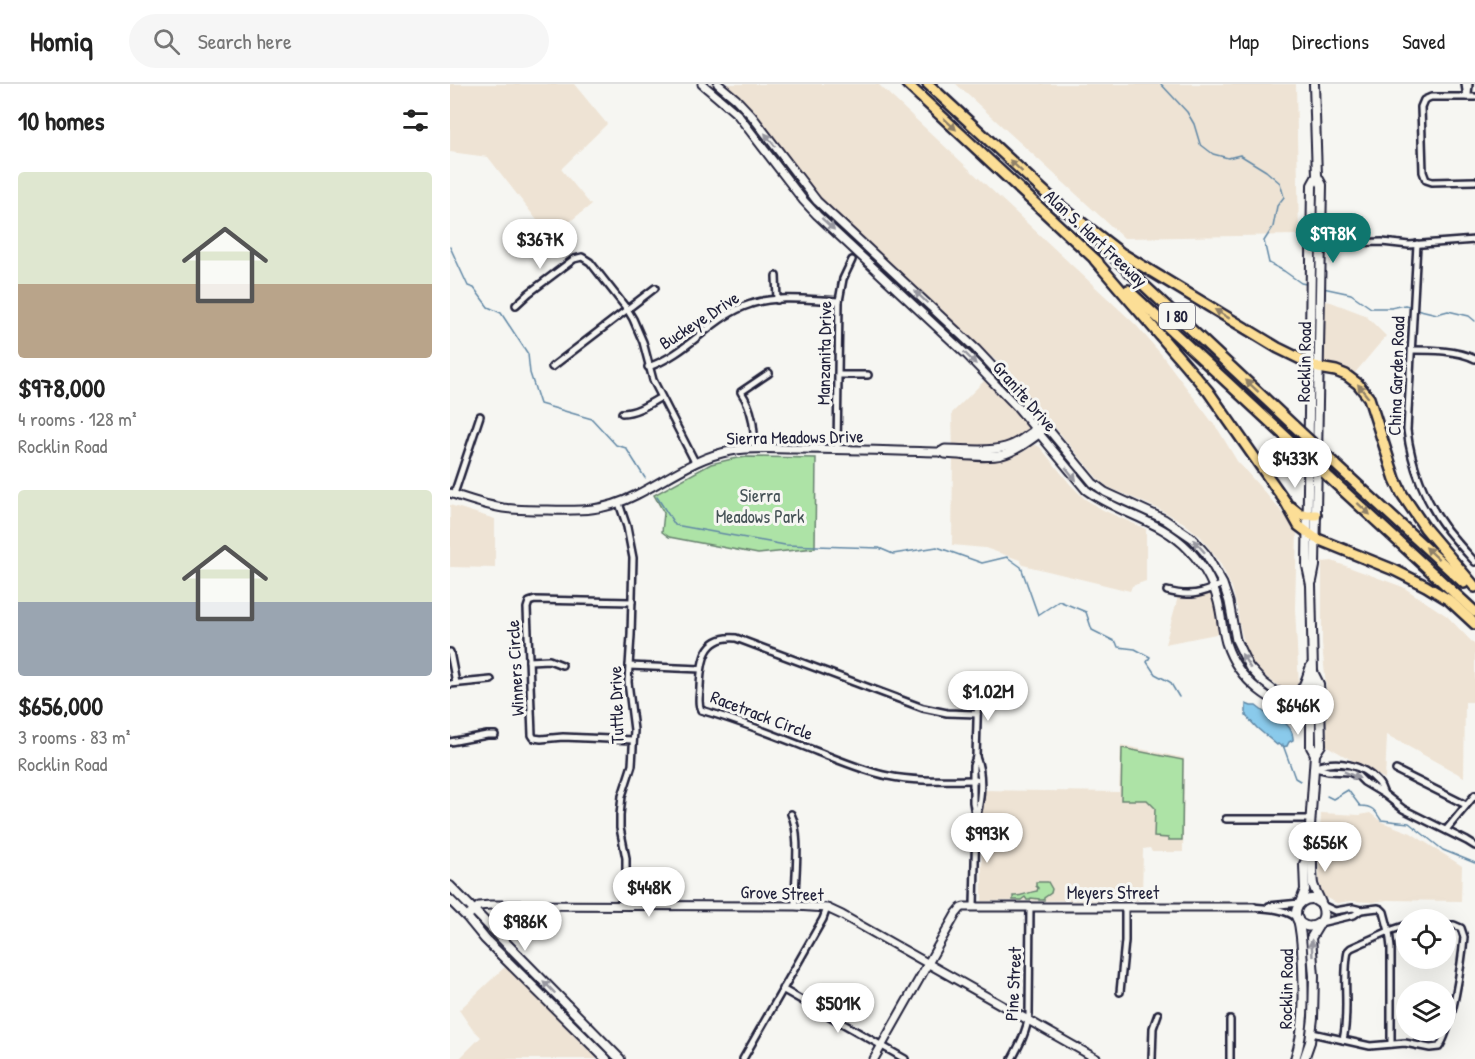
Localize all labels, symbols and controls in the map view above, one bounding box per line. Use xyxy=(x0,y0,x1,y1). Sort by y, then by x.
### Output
search box xyxy=(129,14,549,68)
text: Homiq xyxy=(30,22,93,60)
icon: search xyxy=(150,25,183,58)
text: Search here xyxy=(198,26,292,56)
text: Map xyxy=(1229,27,1259,56)
text: Directions xyxy=(1292,27,1369,56)
text: Saved xyxy=(1402,27,1445,56)
text: 10 homes xyxy=(18,103,105,138)
icon: filters xyxy=(399,104,432,137)
one-way arrow xyxy=(942,117,957,131)
one-way arrow xyxy=(765,132,777,147)
one-way arrow xyxy=(1009,159,1023,173)
street label: Alan S. Hart Freeway xyxy=(1039,184,1153,293)
icon: home xyxy=(171,211,279,319)
pin: $978K xyxy=(1291,213,1375,264)
one-way arrow xyxy=(821,217,835,231)
pin: $367K xyxy=(498,219,582,270)
text: $978K xyxy=(1310,219,1356,246)
text: $367K xyxy=(516,225,564,252)
street label: Buckeye Drive xyxy=(654,285,744,355)
one-way arrow xyxy=(914,291,928,305)
street label: Manzanita Drive xyxy=(811,301,837,405)
road number: I 80 xyxy=(1159,303,1195,329)
one-way arrow xyxy=(1214,309,1230,320)
street label: China Garden Road xyxy=(1381,316,1411,436)
street label: Rocklin Road xyxy=(1291,322,1317,402)
one-way arrow xyxy=(963,350,977,364)
street label: Granite Drive xyxy=(987,355,1063,437)
text: $978,000 xyxy=(18,370,105,405)
one-way arrow xyxy=(1244,379,1259,393)
one-way arrow xyxy=(1357,383,1369,399)
text: 4 rooms · 128 m² xyxy=(18,405,137,432)
street label: Sierra Meadows Drive xyxy=(726,423,864,451)
text: Rocklin Road xyxy=(18,432,107,459)
pin: $433K xyxy=(1253,438,1337,489)
text: $433K xyxy=(1272,444,1318,471)
one-way arrow xyxy=(1065,466,1077,481)
park label: Sierra Meadows Park xyxy=(716,483,805,529)
one-way arrow xyxy=(1357,502,1372,516)
icon: home xyxy=(171,529,279,637)
one-way arrow xyxy=(1193,539,1206,554)
one-way arrow xyxy=(1425,547,1440,560)
street label: Winners Circle xyxy=(500,619,530,717)
one-way arrow xyxy=(1241,652,1251,669)
street label: Tuttle Drive xyxy=(602,666,630,744)
pin: $1.02M xyxy=(939,671,1037,722)
text: $1.02M xyxy=(962,677,1014,704)
street label: Racetrack Circle xyxy=(707,684,817,746)
pin: $646K xyxy=(1256,685,1340,736)
text: $656,000 xyxy=(18,688,103,723)
text: $646K xyxy=(1276,691,1320,718)
text: 3 rooms · 83 m² xyxy=(18,723,130,750)
text: Rocklin Road xyxy=(18,750,107,777)
one-way arrow xyxy=(1343,770,1361,780)
pin: $993K xyxy=(945,813,1029,864)
text: $993K xyxy=(965,819,1009,846)
pin: $656K xyxy=(1283,822,1367,873)
text: $656K xyxy=(1302,828,1348,855)
pin: $448K xyxy=(607,867,691,918)
text: $448K xyxy=(627,873,671,900)
street label: Grove Street xyxy=(740,879,825,907)
street label: Meyers Street xyxy=(1067,880,1160,905)
pin: $986K xyxy=(483,901,567,952)
text: $986K xyxy=(503,907,547,934)
map controls xyxy=(1396,909,1456,1041)
button: locate xyxy=(1396,909,1456,969)
one-way arrow xyxy=(1307,939,1317,958)
street label: Pine Street xyxy=(999,946,1027,1022)
street label: Rocklin Road xyxy=(1273,949,1299,1029)
one-way arrow xyxy=(543,981,557,995)
button: layers xyxy=(1396,981,1456,1041)
pin: $501K xyxy=(796,983,880,1034)
text: $501K xyxy=(815,989,861,1016)

